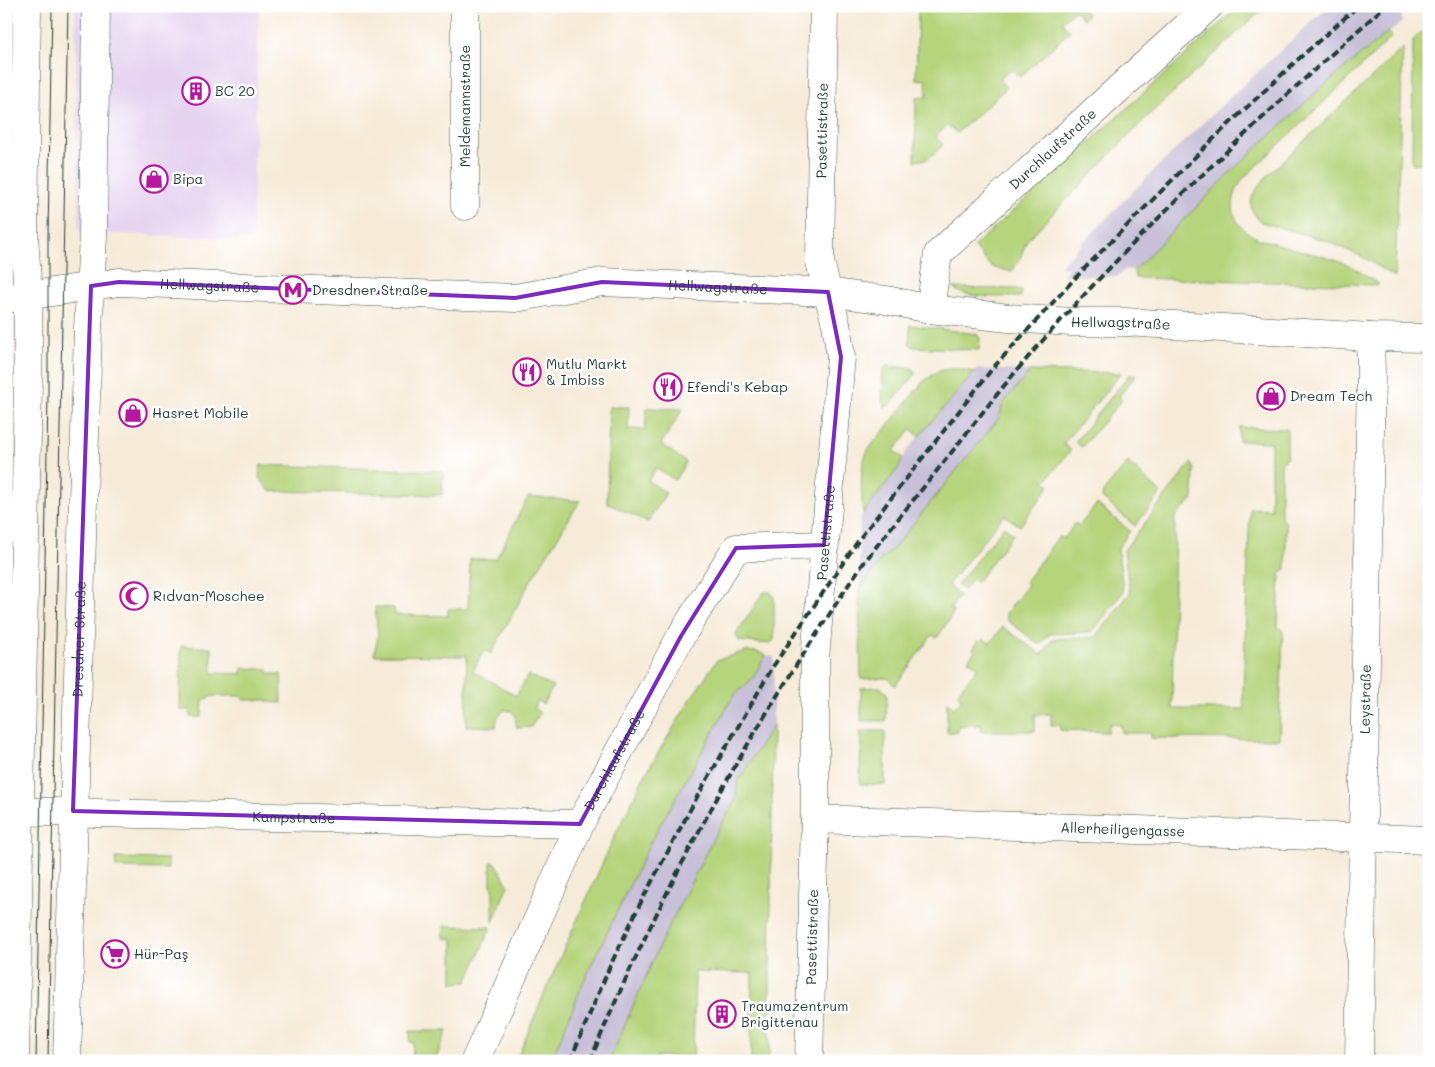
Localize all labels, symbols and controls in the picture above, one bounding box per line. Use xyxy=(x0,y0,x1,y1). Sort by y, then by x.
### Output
street label: Meldemannstraße xyxy=(455,45,474,167)
building icon: BC 20 xyxy=(181,76,211,106)
place label: BC 20 xyxy=(215,81,255,100)
street label: Pasettistraße xyxy=(811,83,832,179)
street label: Durchlaufstraße xyxy=(1005,104,1100,194)
shop icon: Bipa xyxy=(139,164,169,194)
place label: Bipa xyxy=(173,169,203,188)
street label: Hellwagstraße xyxy=(159,274,260,297)
metro station icon: Dresdner Straße xyxy=(278,275,308,305)
street label: Hellwagstraße xyxy=(668,275,768,298)
place label: Dresdner Straße xyxy=(312,280,428,299)
street label: Hellwagstraße xyxy=(1071,312,1171,334)
place label: Mutlu Markt & Imbiss xyxy=(546,354,627,389)
restaurant icon: Mutlu Markt & Imbiss xyxy=(512,357,542,387)
restaurant icon: Efendi's Kebap xyxy=(653,372,683,402)
place label: Efendi's Kebap xyxy=(687,377,788,396)
shop icon: Dream Tech xyxy=(1256,381,1286,411)
place label: Dream Tech xyxy=(1290,386,1372,405)
shop icon: Hasret Mobile xyxy=(118,398,148,428)
place label: Hasret Mobile xyxy=(152,403,249,422)
street label: Pasettistraße xyxy=(812,484,839,581)
street label: Dresdner Straße xyxy=(67,581,90,698)
mosque icon: Rıdvan-Moschee xyxy=(119,581,149,611)
place label: Rıdvan-Moschee xyxy=(153,586,265,605)
street label: Leystraße xyxy=(1355,664,1375,734)
street label: Durchlaufstraße xyxy=(579,706,649,814)
street label: Kampstraße xyxy=(252,807,336,827)
street label: Allerheiligengasse xyxy=(1060,817,1186,841)
street label: Pasettistraße xyxy=(801,889,822,985)
supermarket icon: Hür-Paş xyxy=(100,939,130,969)
place label: Hür-Paş xyxy=(134,944,189,963)
place label: Traumazentrum Brigittenau xyxy=(741,996,848,1031)
building icon: Traumazentrum Brigittenau xyxy=(707,999,737,1029)

